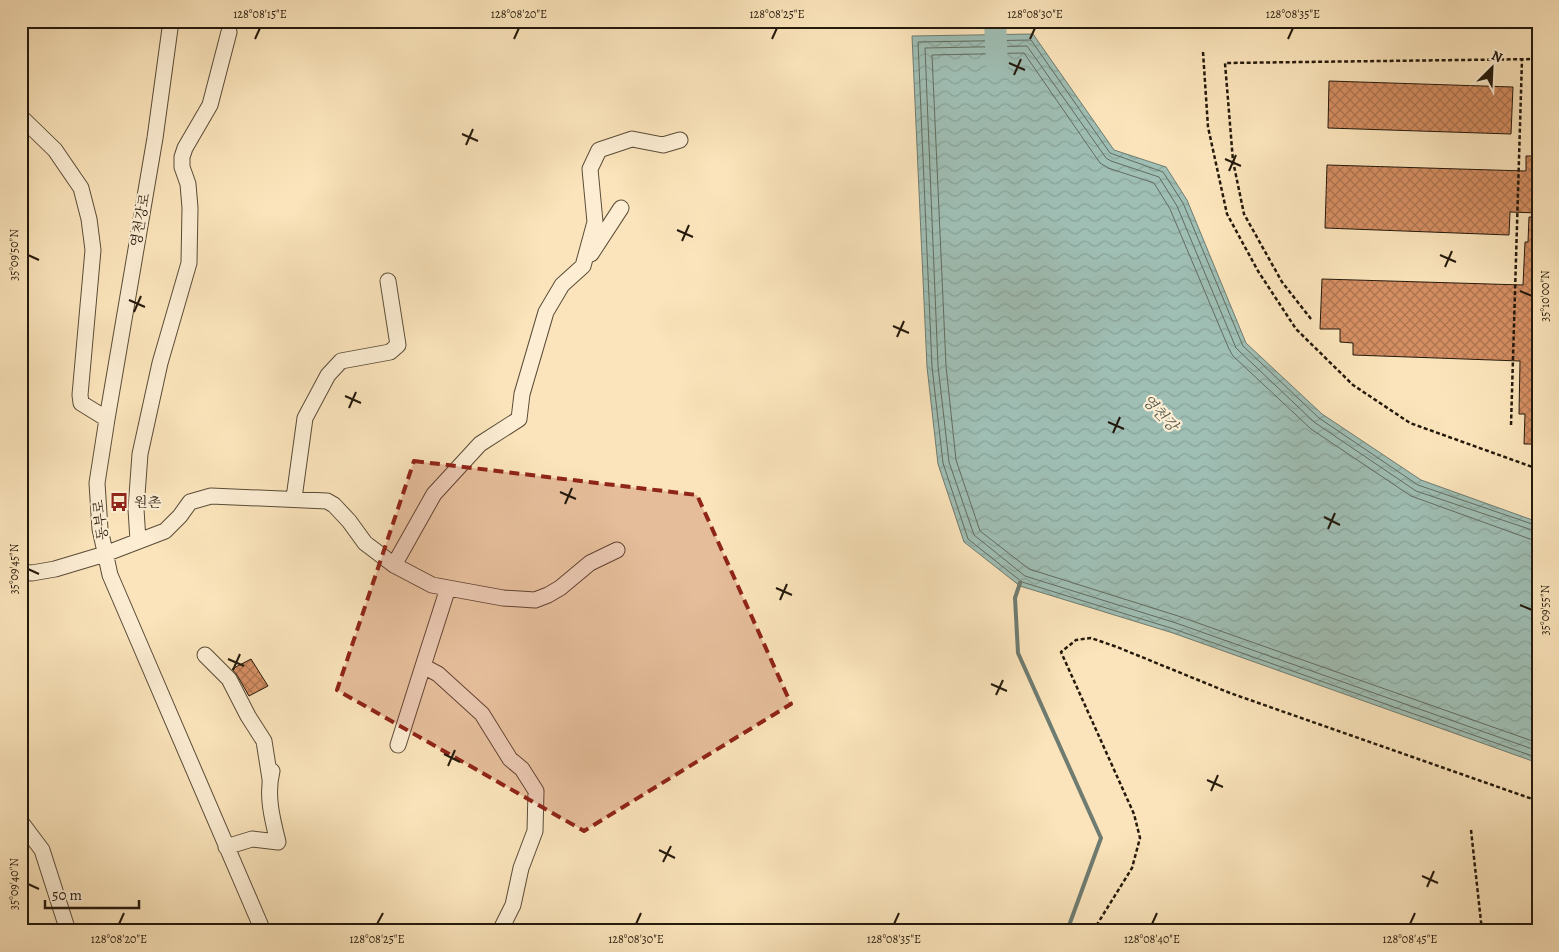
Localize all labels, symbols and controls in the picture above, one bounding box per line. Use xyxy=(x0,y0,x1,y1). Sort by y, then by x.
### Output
text: 128°08'15"E xyxy=(233,6,287,22)
text: 128°08'20"E xyxy=(491,6,547,22)
text: 128°08'25"E xyxy=(749,6,805,22)
text: 128°08'30"E xyxy=(1007,6,1063,22)
text: 128°08'35"E xyxy=(1266,6,1320,22)
north arrow xyxy=(1466,42,1516,92)
text: N xyxy=(1489,46,1506,67)
street label: 영천강로 xyxy=(126,191,155,248)
text: 35°09'50"N xyxy=(6,229,22,281)
text: 35°10'00"N xyxy=(1537,270,1553,322)
water label: 영천강 xyxy=(1138,390,1184,437)
bus stop icon: 원촌 xyxy=(108,491,130,513)
place label: 원촌 xyxy=(134,493,162,512)
street label: 동부로 xyxy=(89,498,112,541)
text: 35°09'45"N xyxy=(6,543,22,594)
text: 35°09'55"N xyxy=(1537,585,1553,635)
text: 35°09'40"N xyxy=(6,858,22,910)
scale bar xyxy=(45,877,139,909)
text: 50 m xyxy=(52,885,82,905)
text: 128°08'20"E xyxy=(91,931,147,947)
text: 128°08'25"E xyxy=(349,931,405,947)
text: 128°08'30"E xyxy=(608,931,664,947)
text: 128°08'35"E xyxy=(867,931,921,947)
text: 128°08'40"E xyxy=(1124,931,1180,947)
text: 128°08'45"E xyxy=(1383,931,1437,947)

